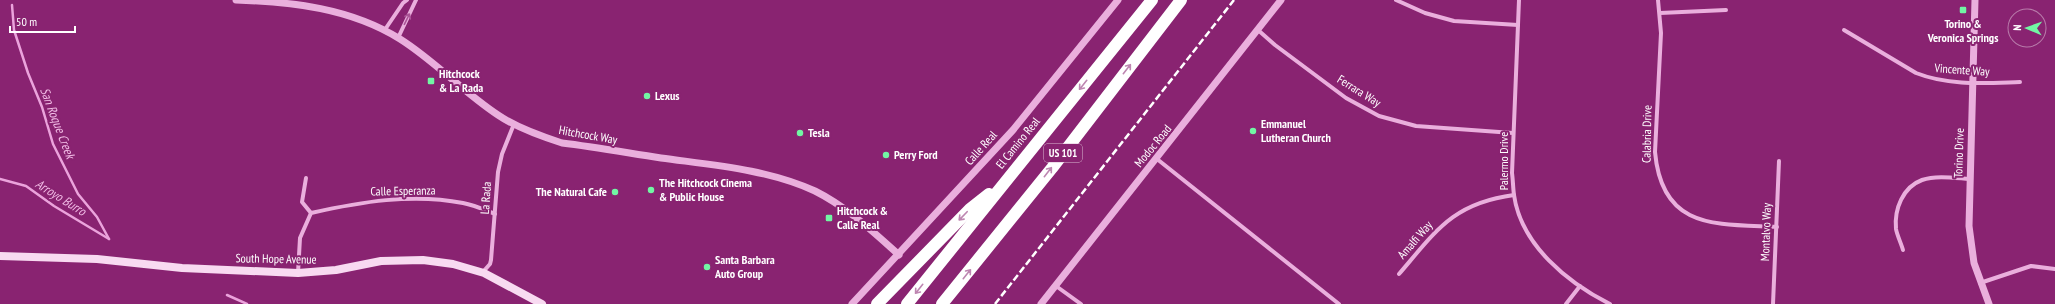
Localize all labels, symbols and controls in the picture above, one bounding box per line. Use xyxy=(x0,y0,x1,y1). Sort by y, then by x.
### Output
marker: Torino & Veronica Springs xyxy=(1958,5,1968,15)
scale bar xyxy=(10,8,75,34)
north arrow xyxy=(2007,8,2047,48)
one-way arrow xyxy=(404,13,411,25)
text: 50 m xyxy=(16,14,37,29)
place label: Torino & Veronica Springs xyxy=(1927,16,1998,45)
text: N xyxy=(2010,24,2024,31)
street label: Vincente Way xyxy=(1933,60,1991,79)
one-way arrow xyxy=(1123,64,1132,75)
place label: Hitchcock & La Rada xyxy=(439,66,483,95)
street label: Ferrara Way xyxy=(1335,71,1384,110)
marker: Hitchcock & La Rada xyxy=(426,76,436,86)
one-way arrow xyxy=(1079,79,1088,90)
water label: San Roque Creek xyxy=(36,85,80,163)
place label: Lexus xyxy=(655,88,680,103)
marker: Lexus xyxy=(642,91,652,101)
street label: Calabria Drive xyxy=(1638,105,1655,163)
street label: El Camino Real xyxy=(992,114,1043,171)
place label: Emmanuel Lutheran Church xyxy=(1261,116,1331,145)
street label: Modoc Road xyxy=(1131,121,1174,170)
street label: Hitchcock Way xyxy=(558,122,619,147)
place label: Tesla xyxy=(808,125,830,140)
marker: Emmanuel Lutheran Church xyxy=(1248,126,1258,136)
street label: Calle Real xyxy=(961,127,1000,168)
marker: Tesla xyxy=(795,128,805,138)
street label: Torino Drive xyxy=(1950,128,1967,178)
street label: Palermo Drive xyxy=(1496,132,1511,190)
road number: US 101 xyxy=(1044,144,1082,162)
place label: Perry Ford xyxy=(894,147,938,162)
marker: Perry Ford xyxy=(881,150,891,160)
one-way arrow xyxy=(1044,167,1052,178)
water label: Arroyo Burro xyxy=(32,175,90,220)
place label: The Hitchcock Cinema & Public House xyxy=(659,175,752,204)
street label: La Rada xyxy=(477,181,494,215)
street label: Calle Esperanza xyxy=(370,182,436,199)
place label: The Natural Cafe xyxy=(536,184,607,199)
marker: The Hitchcock Cinema & Public House xyxy=(646,185,656,195)
marker: The Natural Cafe xyxy=(610,187,620,197)
street label: Montalvo Way xyxy=(1757,202,1774,261)
place label: Hitchcock & Calle Real xyxy=(837,203,888,232)
one-way arrow xyxy=(959,211,968,221)
marker: Hitchcock & Calle Real xyxy=(824,213,834,223)
street label: Amalfi Way xyxy=(1394,217,1436,262)
street label: South Hope Avenue xyxy=(235,250,317,267)
place label: Santa Barbara Auto Group xyxy=(714,252,775,281)
marker: Santa Barbara Auto Group xyxy=(702,262,712,272)
one-way arrow xyxy=(963,269,972,280)
one-way arrow xyxy=(915,284,923,295)

